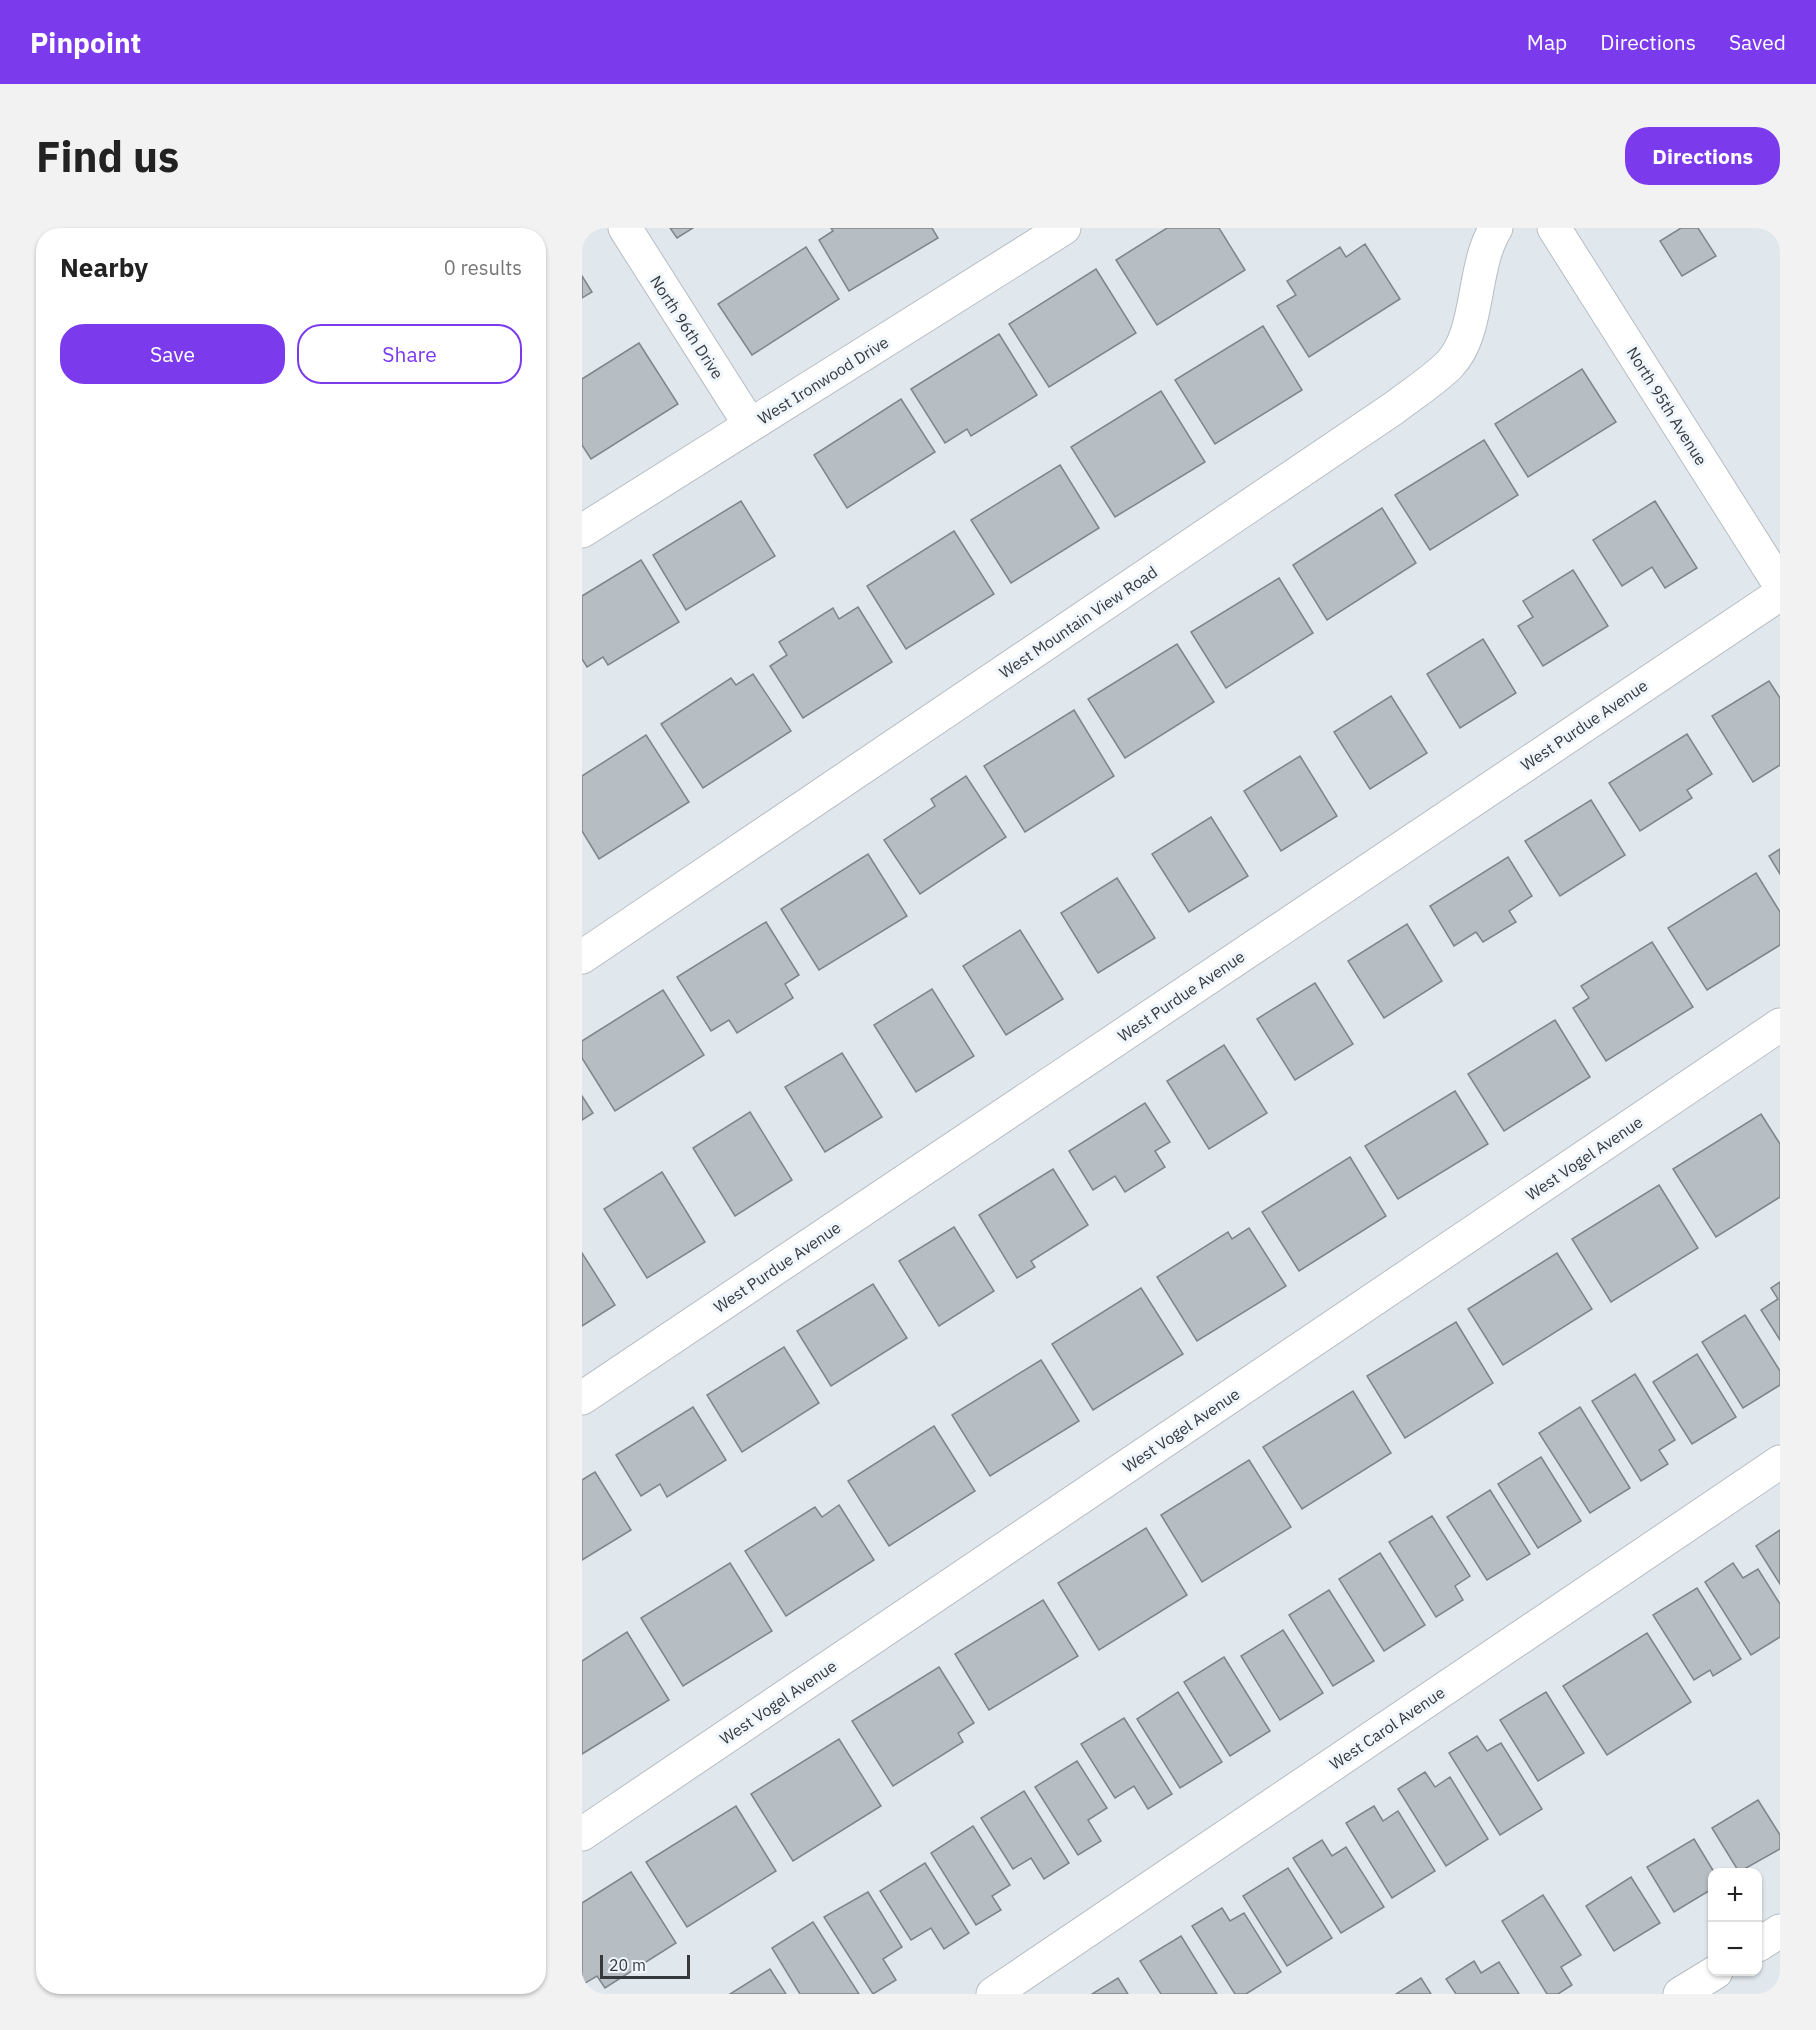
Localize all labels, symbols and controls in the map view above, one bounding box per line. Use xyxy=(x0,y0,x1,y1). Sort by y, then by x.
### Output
text: Pinpoint xyxy=(30,24,141,61)
text: Map xyxy=(1527,28,1567,56)
text: Directions xyxy=(1600,28,1696,56)
text: Saved xyxy=(1729,28,1786,56)
button: Directions xyxy=(1625,127,1780,185)
text: Find us xyxy=(36,129,179,184)
text: Nearby xyxy=(60,250,148,284)
text: 0 results xyxy=(444,254,522,281)
street label: North 96th Drive xyxy=(646,271,728,383)
button: Save xyxy=(60,324,285,384)
button: Share xyxy=(297,324,522,384)
street label: West Ironwood Drive xyxy=(754,332,892,428)
street label: North 95th Avenue xyxy=(1623,343,1712,469)
street label: West Mountain View Road xyxy=(995,562,1161,682)
street label: West Purdue Avenue xyxy=(1517,675,1651,775)
street label: West Purdue Avenue xyxy=(1114,946,1248,1046)
street label: West Vogel Avenue xyxy=(1522,1111,1646,1205)
street label: West Purdue Avenue xyxy=(710,1217,844,1317)
street label: West Vogel Avenue xyxy=(1119,1383,1243,1477)
street label: West Vogel Avenue xyxy=(716,1655,840,1749)
street label: West Carol Avenue xyxy=(1326,1682,1449,1774)
map controls xyxy=(1708,1868,1762,1976)
button: + xyxy=(1708,1868,1762,1922)
button: − xyxy=(1708,1922,1762,1976)
scale bar xyxy=(600,1952,690,1980)
text: 20 m xyxy=(609,1955,646,1975)

